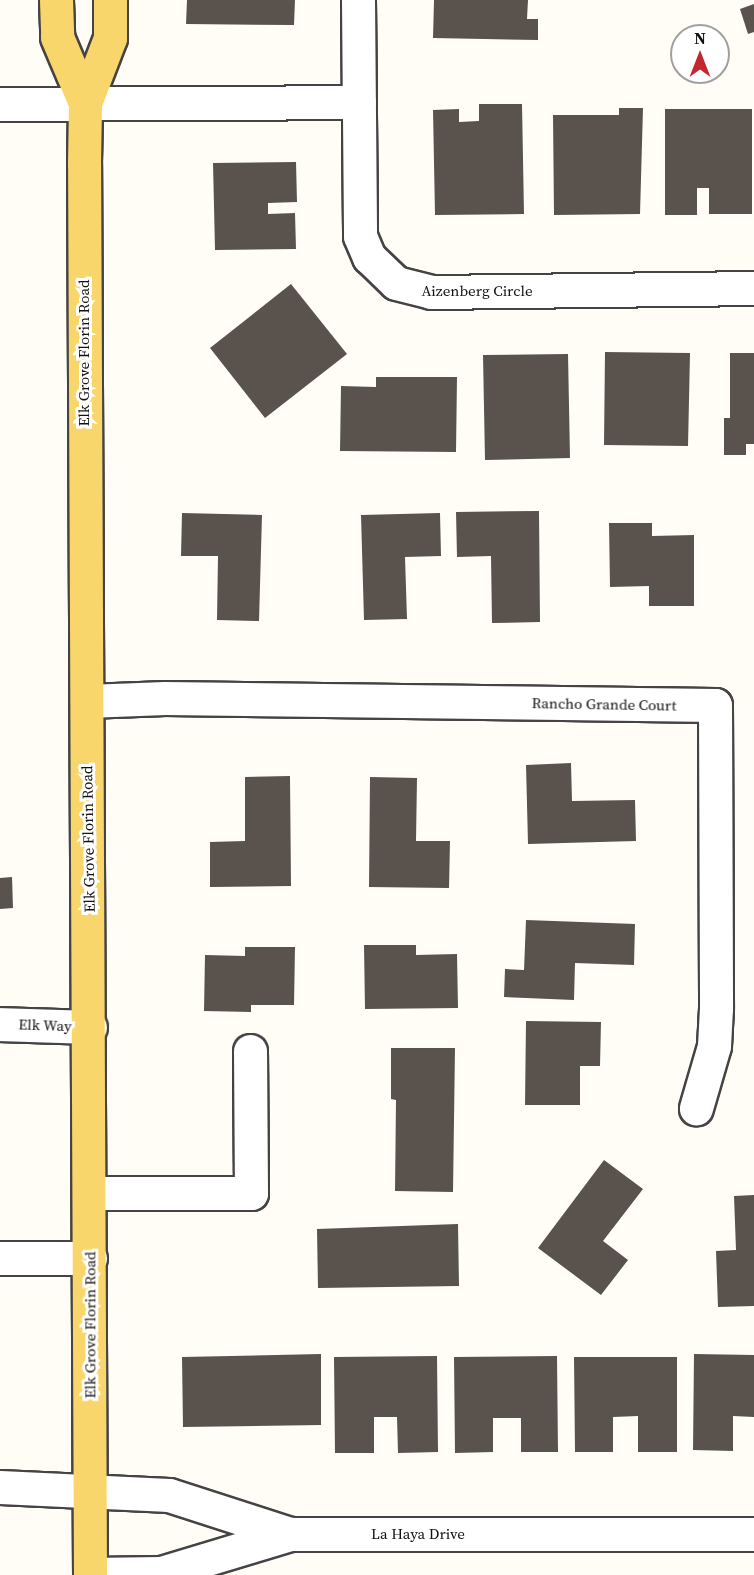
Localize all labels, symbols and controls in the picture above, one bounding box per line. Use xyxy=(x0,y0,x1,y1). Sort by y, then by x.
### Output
north arrow xyxy=(670,24,730,84)
text: N xyxy=(694,27,706,49)
street label: Elk Grove Florin Road xyxy=(75,279,93,427)
street label: Aizenberg Circle xyxy=(421,282,533,300)
street label: Rancho Grande Court xyxy=(531,694,677,714)
street label: Elk Grove Florin Road xyxy=(78,765,98,913)
street label: Elk Way xyxy=(18,1015,72,1035)
street label: Elk Grove Florin Road xyxy=(81,1251,99,1399)
street label: La Haya Drive xyxy=(371,1525,465,1543)

